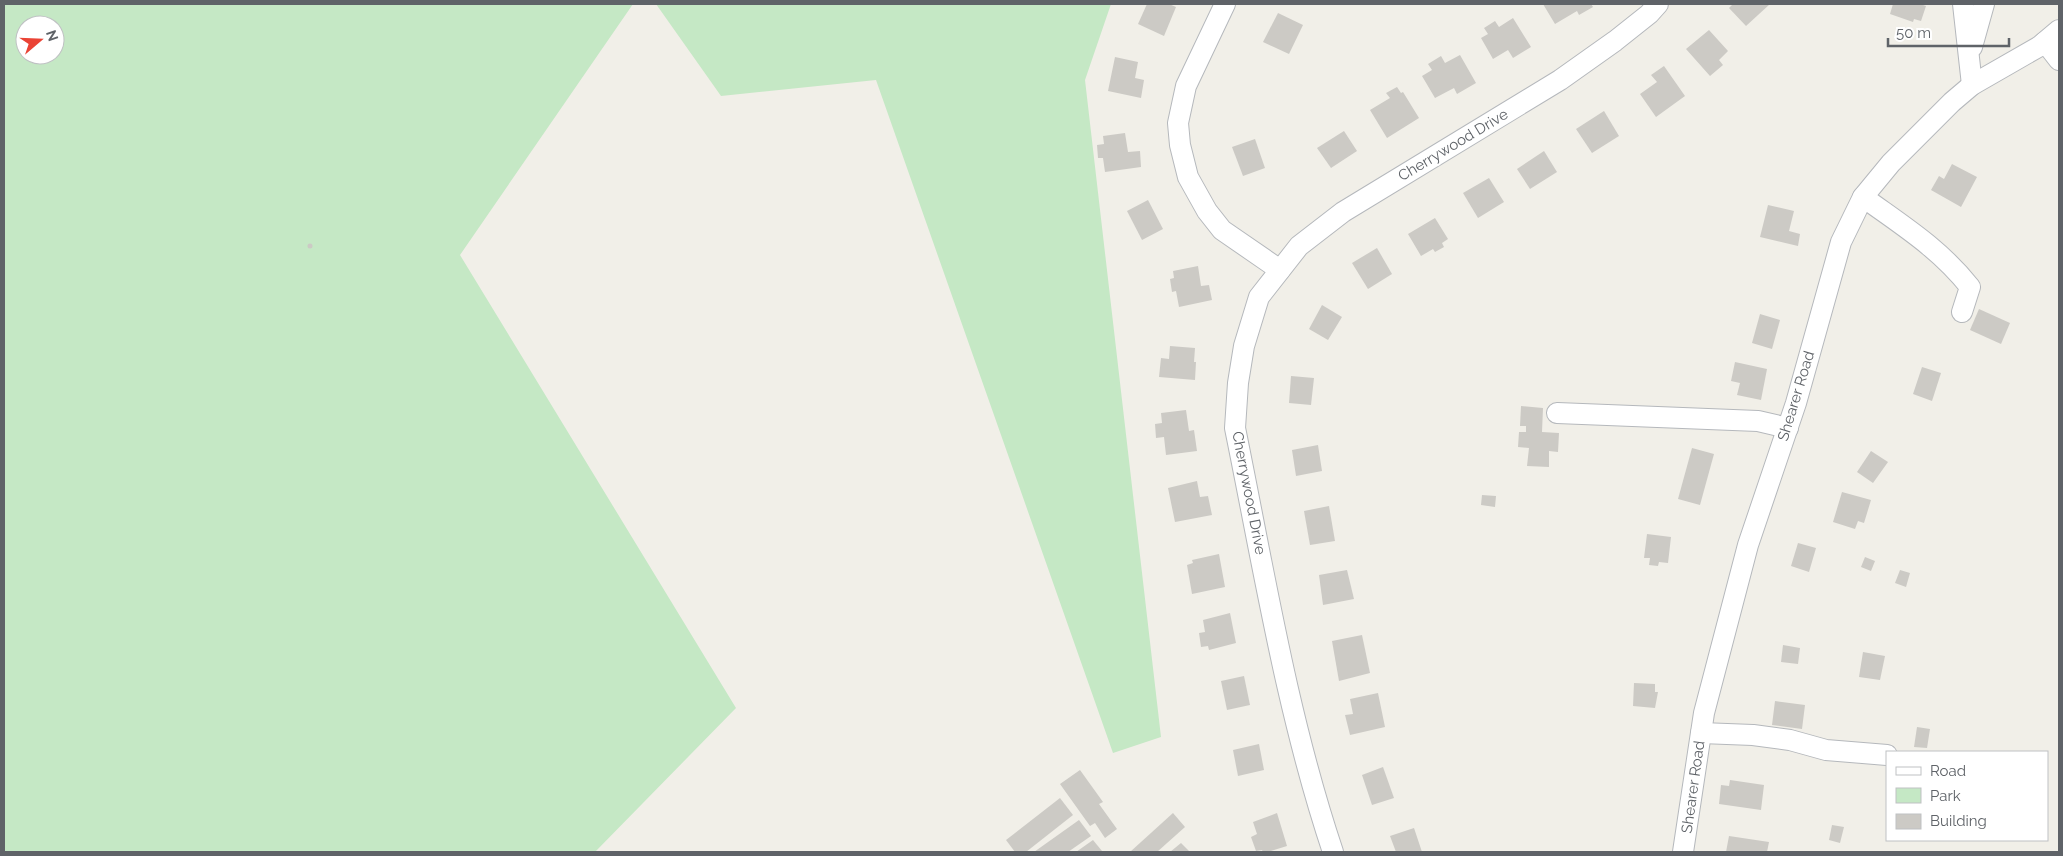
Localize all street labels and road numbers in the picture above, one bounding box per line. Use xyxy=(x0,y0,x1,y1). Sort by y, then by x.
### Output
street label: Cherrywood Drive xyxy=(1395,105,1511,185)
street label: Shearer Road xyxy=(1774,349,1818,443)
street label: Cherrywood Drive xyxy=(1228,430,1270,556)
street label: Shearer Road xyxy=(1678,740,1708,834)

